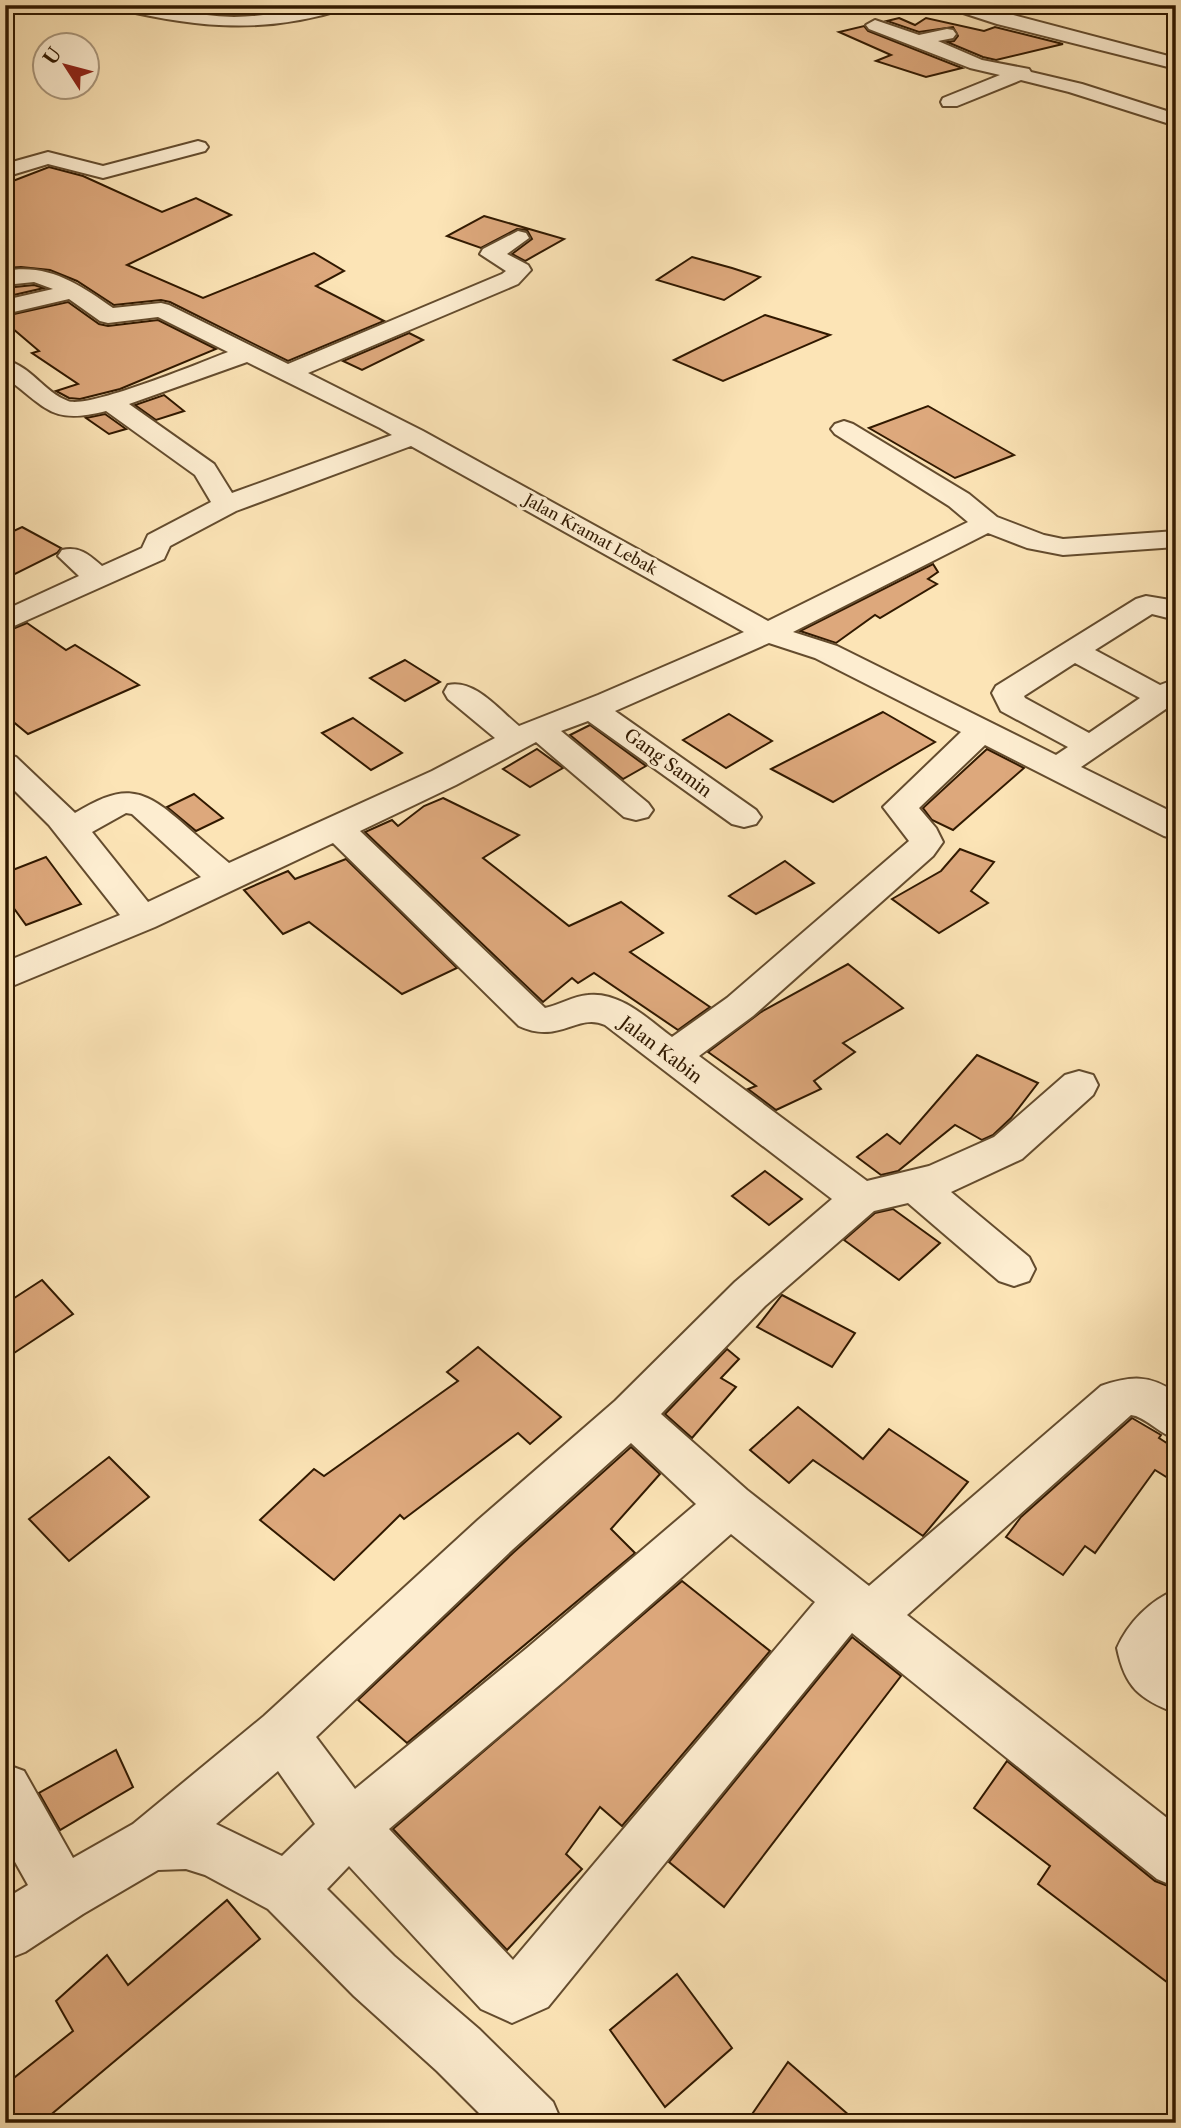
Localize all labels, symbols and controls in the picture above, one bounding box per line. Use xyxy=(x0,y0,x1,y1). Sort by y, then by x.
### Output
north arrow xyxy=(32,32,102,102)
text: U xyxy=(39,43,67,69)
street label: Jalan Kramat Lebak xyxy=(518,488,662,579)
street label: Gang Samin xyxy=(620,724,716,802)
street label: Jalan Kabin xyxy=(613,1010,707,1088)

